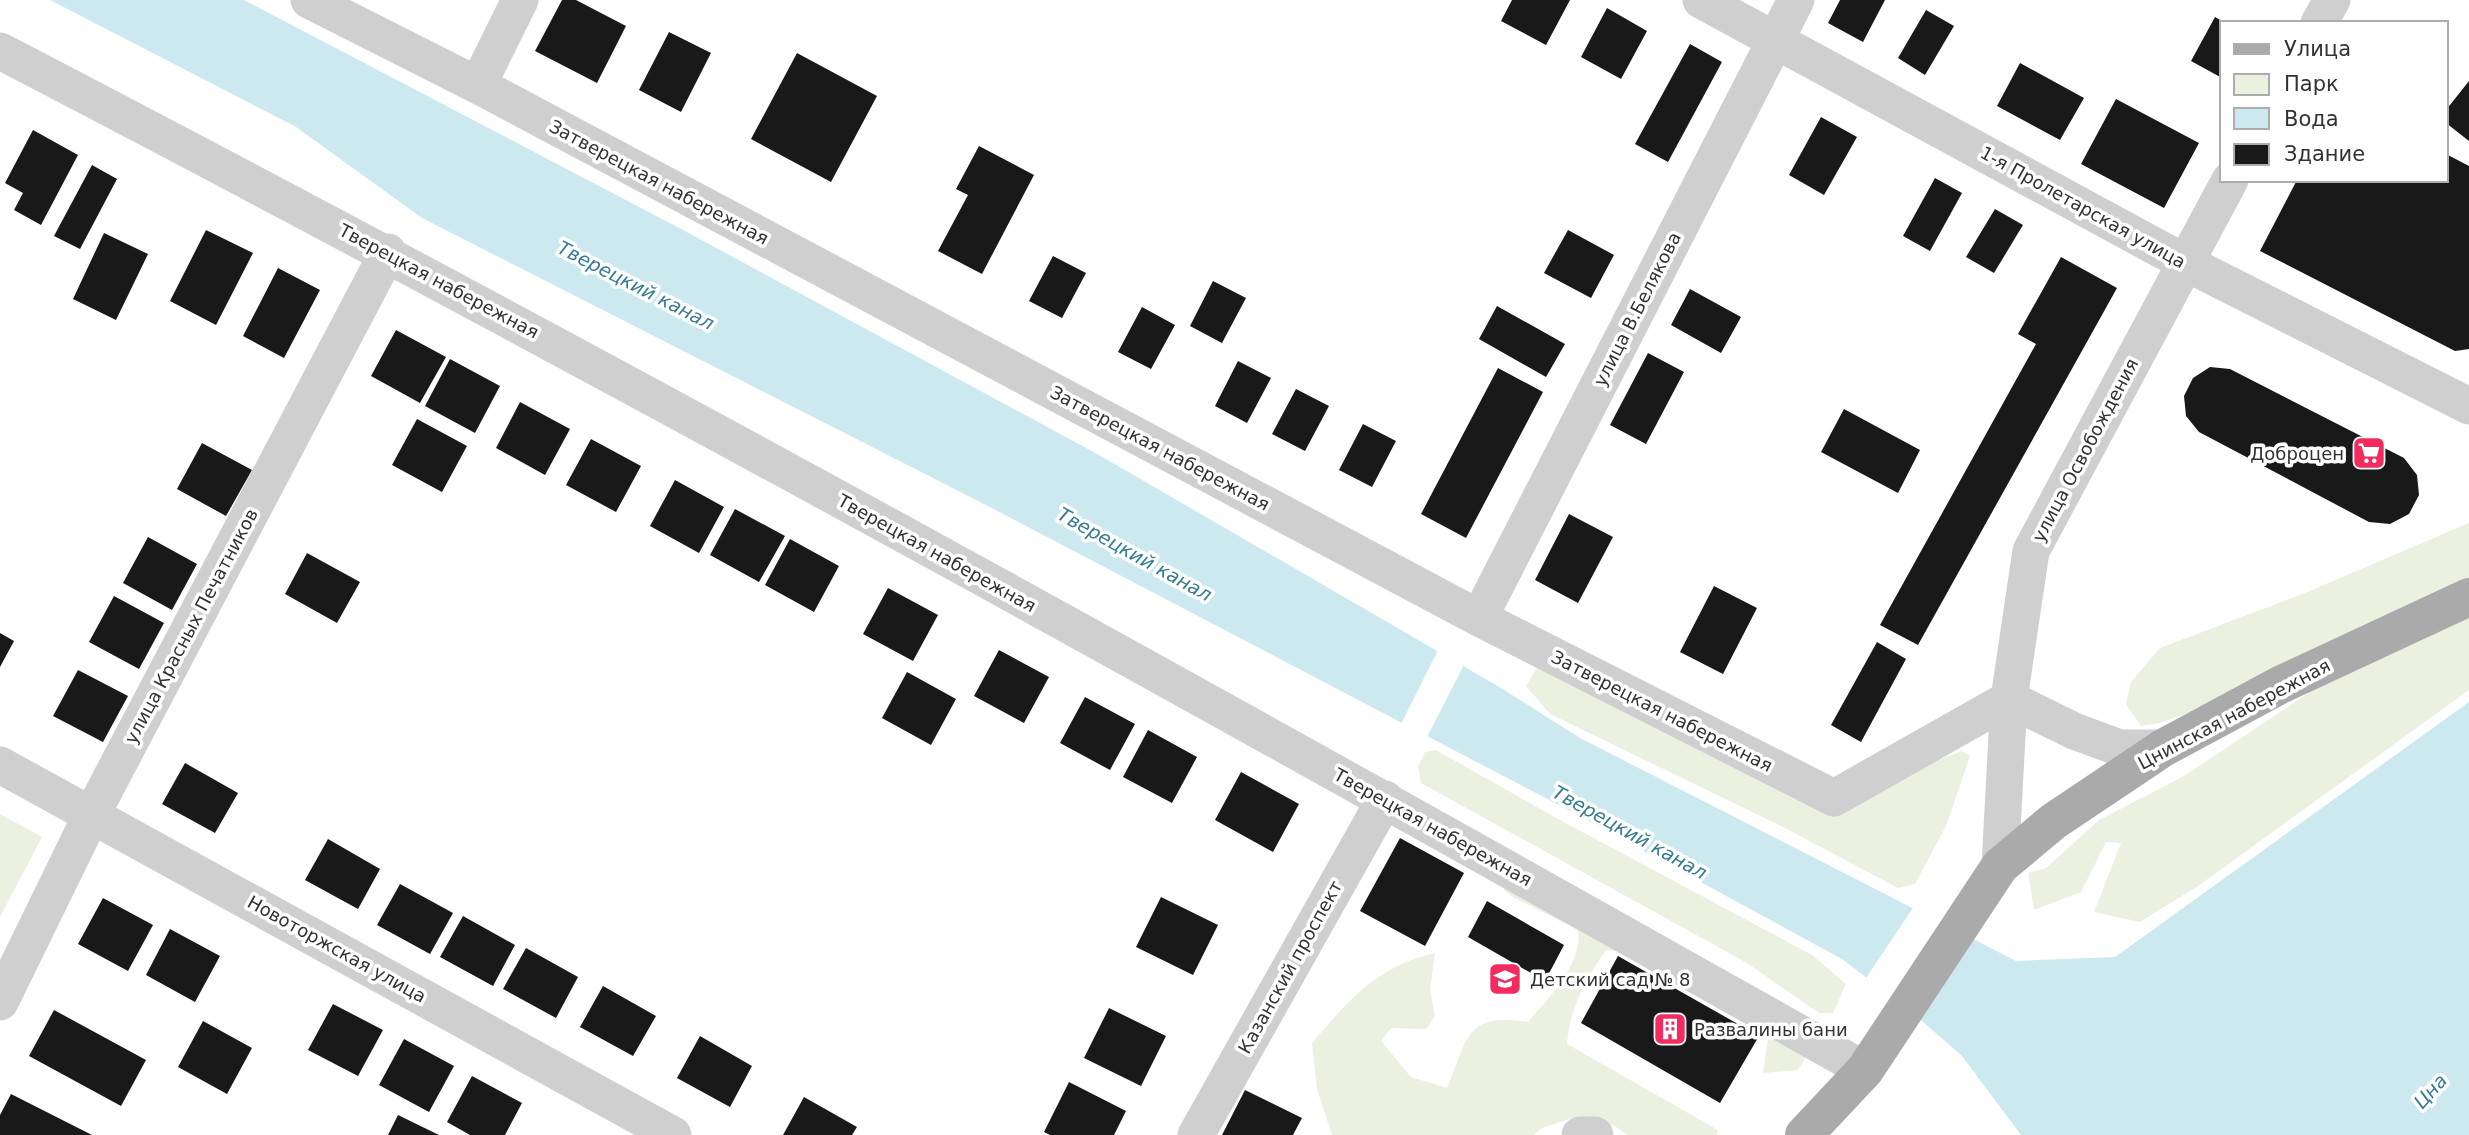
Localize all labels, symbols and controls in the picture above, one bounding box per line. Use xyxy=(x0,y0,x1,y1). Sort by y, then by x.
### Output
legend xyxy=(2220,21,2448,182)
text: Улица xyxy=(2284,37,2351,61)
text: Парк xyxy=(2284,72,2339,96)
text: Вода xyxy=(2284,107,2339,131)
street label: Затверецкая набережная xyxy=(546,115,772,249)
street label: 1-я Пролетарская улица xyxy=(1977,142,2189,272)
text: Здание xyxy=(2284,142,2365,166)
street label: Тверецкая набережная xyxy=(335,219,542,343)
street label: улица В.Белякова xyxy=(1589,228,1685,390)
water label: Тверецкий канал xyxy=(554,236,718,334)
street label: улица Освобождения xyxy=(2028,355,2142,545)
street label: Затверецкая набережная xyxy=(1047,381,1273,515)
supermarket icon: Доброцен xyxy=(2350,434,2388,472)
place label: Доброцен xyxy=(2250,443,2344,464)
street label: Тверецкая набережная xyxy=(833,489,1040,616)
water label: Тверецкий канал xyxy=(1054,503,1216,605)
street label: улица Красных Печатников xyxy=(120,505,262,747)
street label: Затверецкая набережная xyxy=(1548,646,1776,776)
street label: Цнинская набережная xyxy=(2134,654,2334,774)
street label: Тверецкая набережная xyxy=(1329,763,1536,890)
water label: Тверецкий канал xyxy=(1549,781,1711,883)
street label: Казанский проспект xyxy=(1234,877,1346,1057)
street label: Новоторжская улица xyxy=(244,891,430,1007)
school or university icon: Детский сад № 8 xyxy=(1486,960,1524,998)
place label: Детский сад № 8 xyxy=(1530,969,1691,990)
building icon: Развалины бани xyxy=(1651,1010,1689,1048)
place label: Развалины бани xyxy=(1694,1019,1848,1040)
water label: Цна xyxy=(2409,1069,2451,1113)

